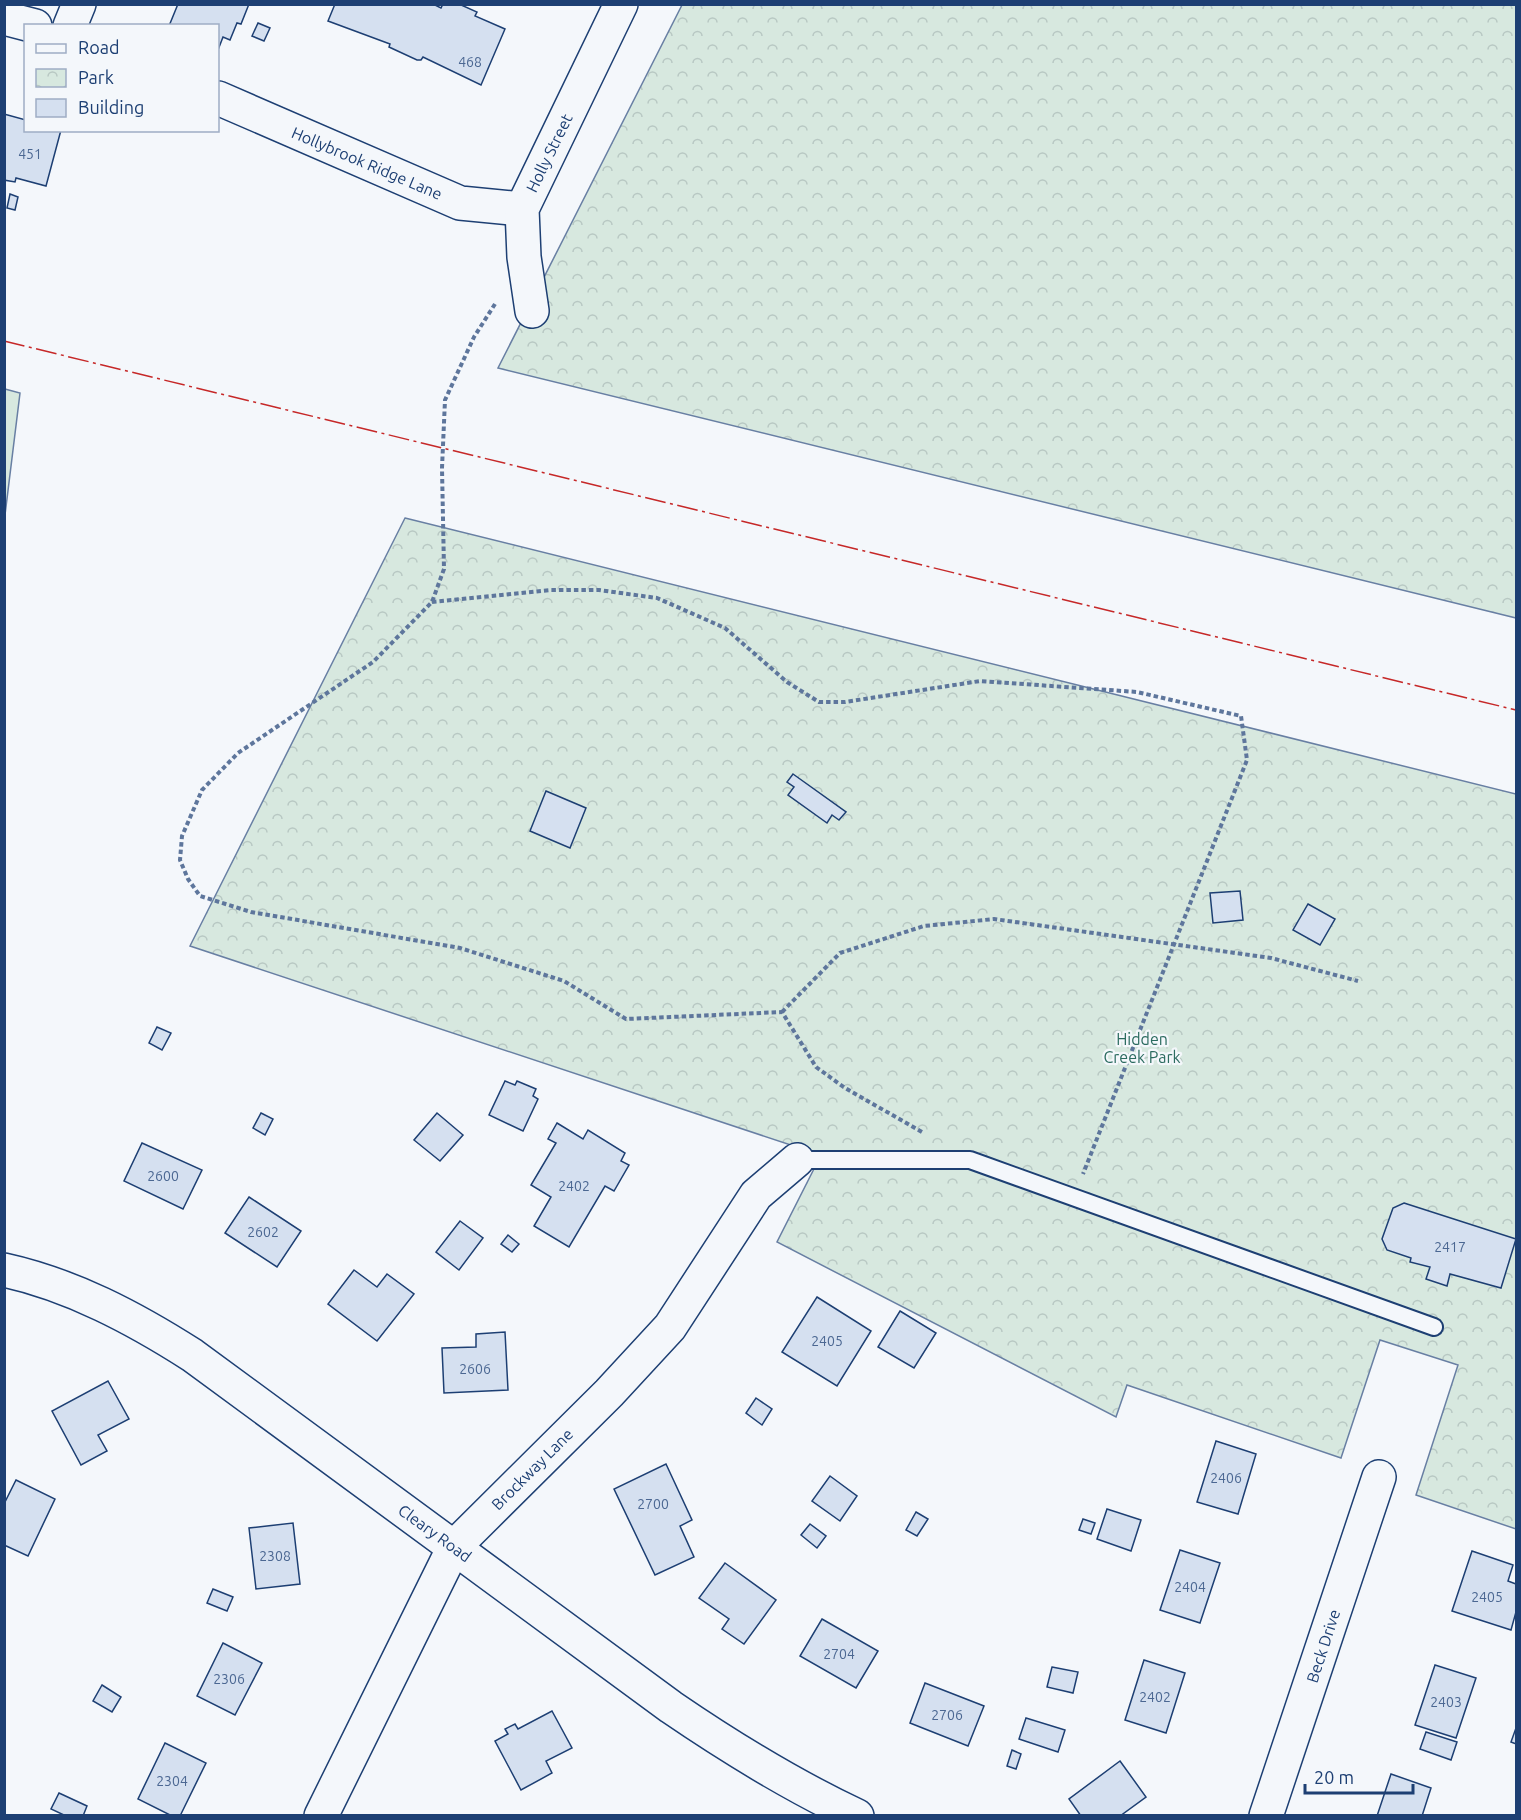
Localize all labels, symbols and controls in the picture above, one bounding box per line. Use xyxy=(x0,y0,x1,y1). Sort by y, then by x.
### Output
legend xyxy=(24,24,219,132)
text: Road xyxy=(78,37,120,57)
house number: 468 xyxy=(458,54,482,70)
text: Park xyxy=(78,67,114,87)
text: Building xyxy=(78,97,144,117)
street label: Holly Street xyxy=(522,110,576,195)
street label: Hollybrook Ridge Lane xyxy=(289,123,445,203)
house number: 451 xyxy=(18,146,42,162)
park label: Hidden Creek Park xyxy=(1103,1030,1181,1066)
house number: 2600 xyxy=(147,1168,179,1184)
house number: 2402 xyxy=(558,1178,590,1194)
house number: 2602 xyxy=(247,1224,279,1240)
house number: 2417 xyxy=(1434,1239,1466,1255)
house number: 2405 xyxy=(811,1333,843,1349)
house number: 2606 xyxy=(459,1361,491,1377)
street label: Brockway Lane xyxy=(488,1425,576,1513)
house number: 2406 xyxy=(1210,1470,1242,1486)
house number: 2700 xyxy=(637,1496,669,1512)
street label: Cleary Road xyxy=(395,1501,475,1565)
house number: 2308 xyxy=(259,1548,291,1564)
house number: 2404 xyxy=(1174,1579,1206,1595)
house number: 2405 xyxy=(1471,1589,1503,1605)
street label: Beck Drive xyxy=(1303,1607,1343,1685)
house number: 2704 xyxy=(823,1646,855,1662)
house number: 2306 xyxy=(213,1671,245,1687)
house number: 2402 xyxy=(1139,1689,1171,1705)
house number: 2403 xyxy=(1430,1694,1462,1710)
house number: 2706 xyxy=(931,1707,963,1723)
scale bar xyxy=(1305,1757,1413,1795)
text: 20 m xyxy=(1314,1767,1354,1787)
house number: 2304 xyxy=(156,1773,188,1789)

